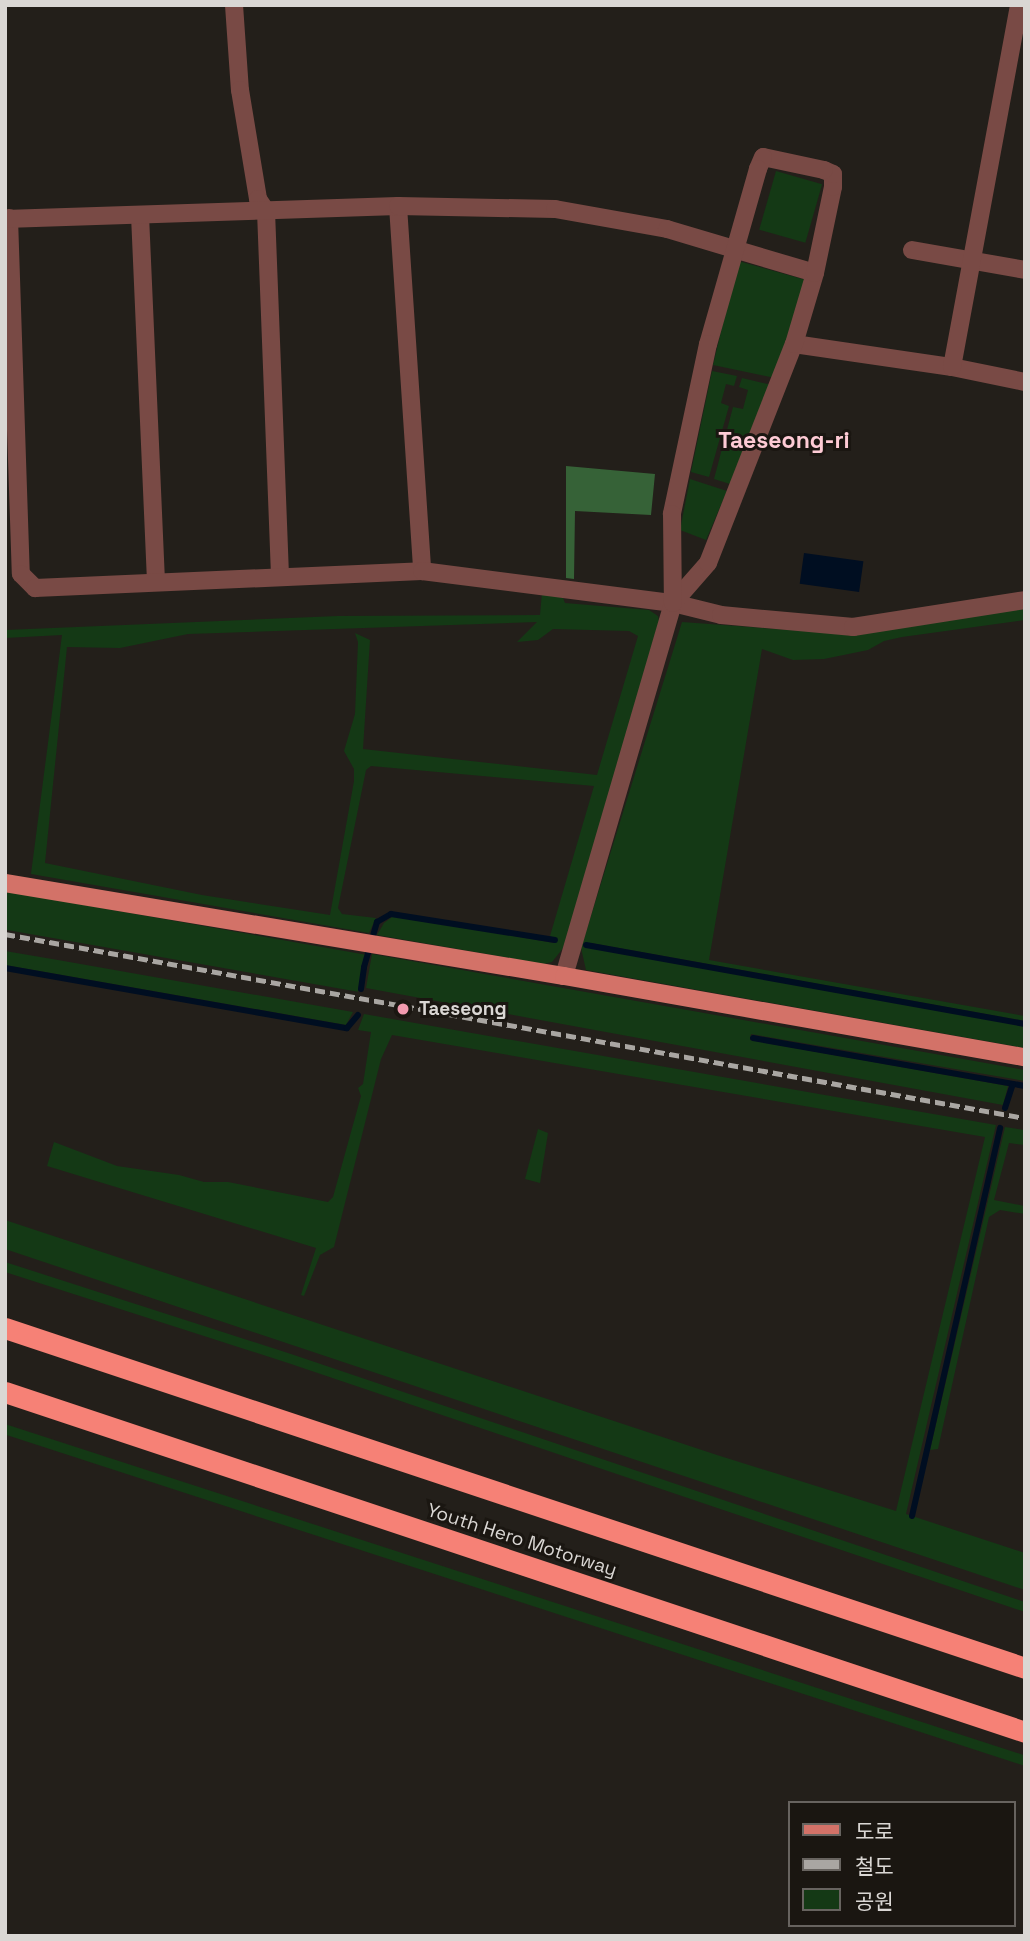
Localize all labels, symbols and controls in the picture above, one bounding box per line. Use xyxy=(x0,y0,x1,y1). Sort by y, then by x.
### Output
district label: Taeseong-ri xyxy=(718,426,850,454)
place label: Taeseong xyxy=(419,998,507,1020)
marker: Taeseong xyxy=(393,999,413,1019)
street label: Youth Hero Motorway xyxy=(424,1499,620,1581)
legend xyxy=(788,1801,1016,1927)
text: 도로 xyxy=(855,1818,894,1845)
text: 철도 xyxy=(855,1853,894,1880)
text: 공원 xyxy=(855,1888,894,1915)

